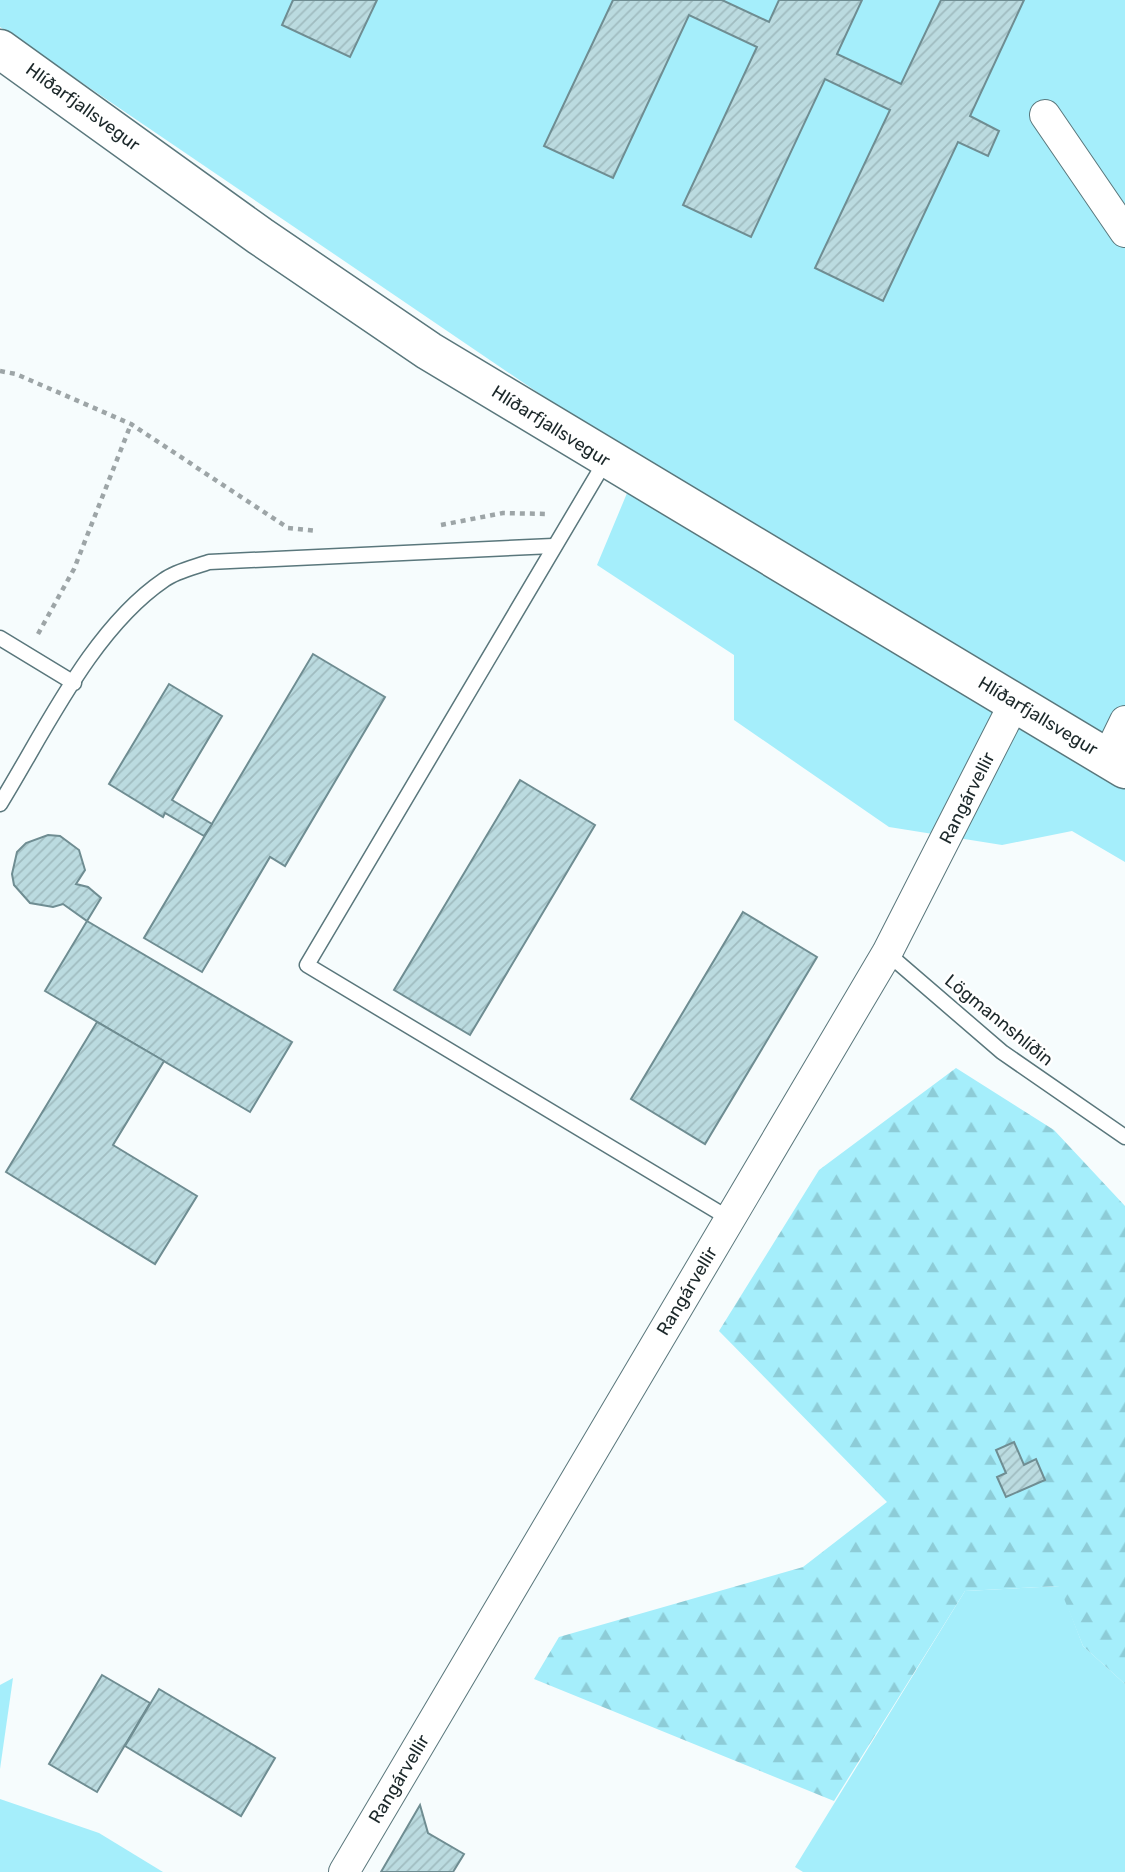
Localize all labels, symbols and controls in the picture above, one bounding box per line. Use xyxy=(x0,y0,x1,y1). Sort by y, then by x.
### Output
street label: Hlíðarfjallsvegur xyxy=(22,58,145,156)
street label: Hlíðarfjallsvegur xyxy=(488,381,615,471)
street label: Hlíðarfjallsvegur xyxy=(974,672,1102,760)
street label: Rangárvellir xyxy=(935,748,1000,847)
street label: Lögmannshlíðin xyxy=(940,970,1058,1070)
street label: Rangárvellir xyxy=(652,1242,722,1339)
street label: Rangárvellir xyxy=(364,1730,434,1827)

